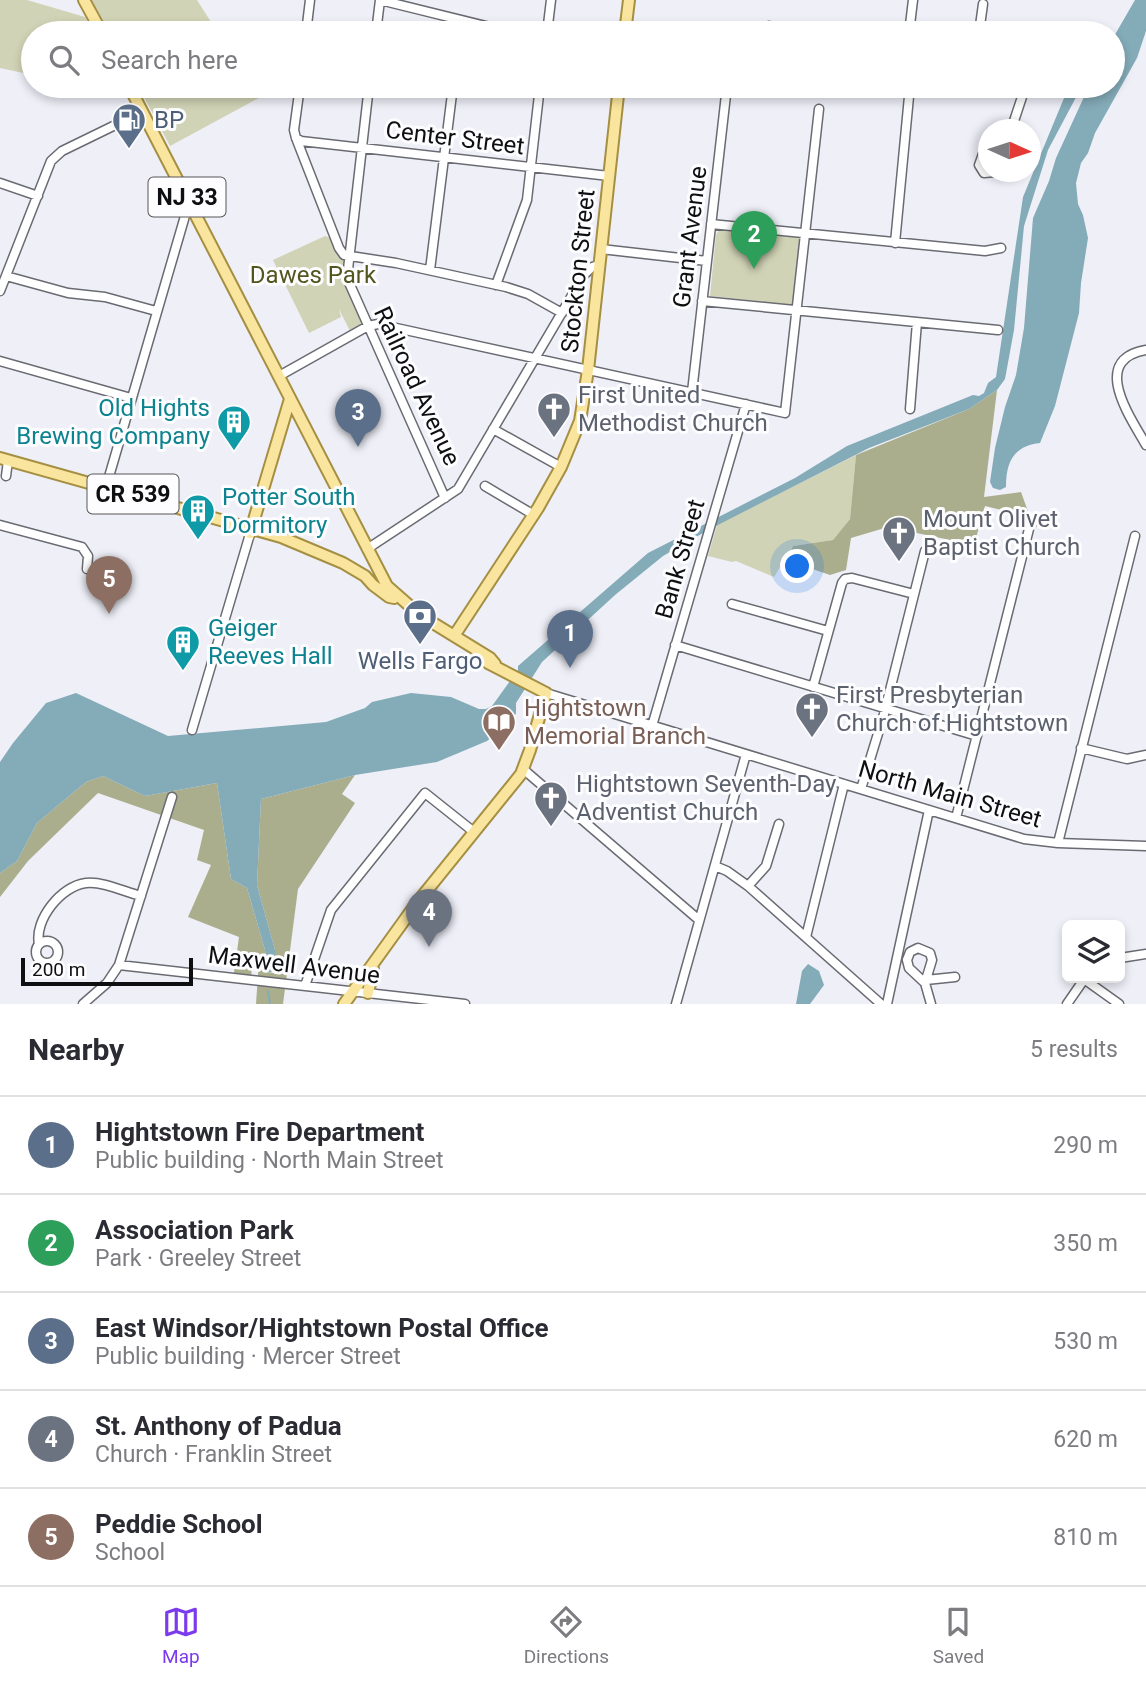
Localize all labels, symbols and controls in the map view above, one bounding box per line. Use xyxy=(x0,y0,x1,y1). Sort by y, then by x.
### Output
search box xyxy=(21,21,1125,98)
icon: search xyxy=(45,41,83,79)
text: Search here xyxy=(101,45,238,75)
fuel station icon: BP xyxy=(110,101,148,150)
place label: BP xyxy=(154,106,184,134)
street label: Center Street xyxy=(384,116,526,160)
north arrow xyxy=(978,119,1041,182)
street label: Grant Avenue xyxy=(667,165,713,309)
road number: NJ 33 xyxy=(148,178,226,216)
street label: Stockton Street xyxy=(555,188,601,354)
pin: 2 xyxy=(731,211,777,269)
park label: Dawes Park xyxy=(250,261,377,289)
street label: Railroad Avenue xyxy=(368,302,466,470)
place label: First United Methodist Church xyxy=(578,381,768,437)
pin: 3 xyxy=(335,389,381,447)
church icon: First United Methodist Church xyxy=(535,390,573,439)
place label: Old Hights Brewing Company xyxy=(16,394,211,450)
building icon: Old Hights Brewing Company xyxy=(215,403,253,452)
road number: CR 539 xyxy=(88,474,178,514)
place label: Potter South Dormitory xyxy=(222,483,355,539)
building icon: Potter South Dormitory xyxy=(179,492,217,541)
street label: Bank Street xyxy=(650,496,710,622)
place label: Mount Olivet Baptist Church xyxy=(923,505,1080,561)
church icon: Mount Olivet Baptist Church xyxy=(880,514,918,563)
your location xyxy=(780,549,814,583)
pin: 5 xyxy=(86,556,132,614)
bank icon: Wells Fargo xyxy=(401,597,439,646)
pin: 1 xyxy=(547,610,593,668)
place label: Geiger Reeves Hall xyxy=(208,614,332,670)
building icon: Geiger Reeves Hall xyxy=(164,623,202,672)
place label: Wells Fargo xyxy=(358,647,482,675)
place label: First Presbyterian Church of Hightstown xyxy=(836,681,1068,737)
church icon: First Presbyterian Church of Hightstown xyxy=(793,690,831,739)
place label: Hightstown Memorial Branch xyxy=(524,694,706,750)
library icon: Hightstown Memorial Branch xyxy=(480,703,518,752)
street label: North Main Street xyxy=(855,755,1045,834)
place label: Hightstown Seventh-Day Adventist Church xyxy=(576,770,837,826)
church icon: Hightstown Seventh-Day Adventist Church xyxy=(532,779,570,828)
pin: 4 xyxy=(406,889,452,947)
map controls xyxy=(1062,920,1125,983)
button: layers xyxy=(1062,920,1125,983)
street label: Maxwell Avenue xyxy=(207,941,381,989)
scale bar xyxy=(21,955,192,987)
text: 200 m xyxy=(32,958,85,981)
text: Nearby xyxy=(28,1032,124,1067)
text: 5 results xyxy=(1030,1036,1118,1063)
text: Hightstown Fire Department xyxy=(95,1117,424,1147)
text: 1 xyxy=(44,1132,58,1159)
text: 290 m xyxy=(1053,1132,1118,1159)
text: Public building · North Main Street xyxy=(95,1147,443,1174)
text: Association Park xyxy=(95,1215,294,1245)
text: 2 xyxy=(44,1230,58,1257)
text: 350 m xyxy=(1053,1230,1118,1257)
text: Park · Greeley Street xyxy=(95,1245,301,1272)
text: East Windsor/Hightstown Postal Office xyxy=(95,1313,549,1343)
text: 3 xyxy=(44,1328,58,1355)
text: 530 m xyxy=(1053,1328,1118,1355)
text: Public building · Mercer Street xyxy=(95,1343,401,1370)
text: St. Anthony of Padua xyxy=(95,1411,342,1441)
text: 4 xyxy=(44,1426,58,1453)
text: 620 m xyxy=(1053,1426,1118,1453)
text: Church · Franklin Street xyxy=(95,1441,332,1468)
text: Peddie School xyxy=(95,1509,263,1539)
text: 5 xyxy=(44,1524,58,1551)
text: 810 m xyxy=(1053,1524,1118,1551)
text: School xyxy=(95,1539,165,1566)
tab: Map xyxy=(162,1603,200,1668)
tab: Directions xyxy=(524,1603,609,1668)
tab: Saved xyxy=(933,1603,984,1668)

